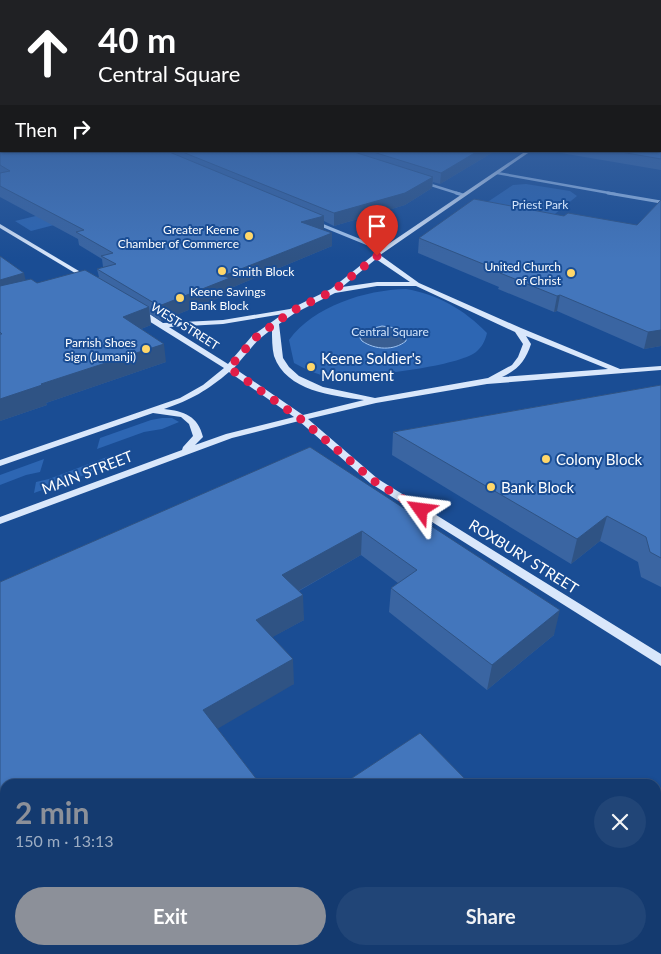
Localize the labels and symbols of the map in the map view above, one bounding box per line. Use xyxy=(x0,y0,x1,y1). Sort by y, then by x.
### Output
park label: Priest Park xyxy=(512,197,569,212)
pin xyxy=(356,205,398,256)
place label: Greater Keene Chamber of Commerce xyxy=(118,222,239,251)
marker: Greater Keene Chamber of Commerce xyxy=(243,230,255,242)
place label: United Church of Christ xyxy=(484,259,562,288)
place label: Smith Block xyxy=(232,264,295,279)
marker: Smith Block xyxy=(216,265,228,277)
marker: United Church of Christ xyxy=(565,267,577,279)
place label: Keene Savings Bank Block xyxy=(190,284,266,313)
marker: Keene Savings Bank Block xyxy=(174,292,186,304)
street label: WEST STREET xyxy=(148,299,222,353)
park label: Central Square xyxy=(351,324,429,339)
place label: Parrish Shoes Sign (Jumanji) xyxy=(64,335,136,364)
marker: Parrish Shoes Sign (Jumanji) xyxy=(140,343,152,355)
place label: Keene Soldier's Monument xyxy=(321,349,421,384)
marker: Keene Soldier's Monument xyxy=(305,361,317,373)
street label: MAIN STREET xyxy=(39,446,135,498)
place label: Colony Block xyxy=(556,450,643,468)
marker: Colony Block xyxy=(540,453,552,465)
place label: Bank Block xyxy=(501,478,575,496)
marker: Bank Block xyxy=(485,481,497,493)
position arrow xyxy=(394,483,446,535)
street label: ROXBURY STREET xyxy=(466,515,582,597)

